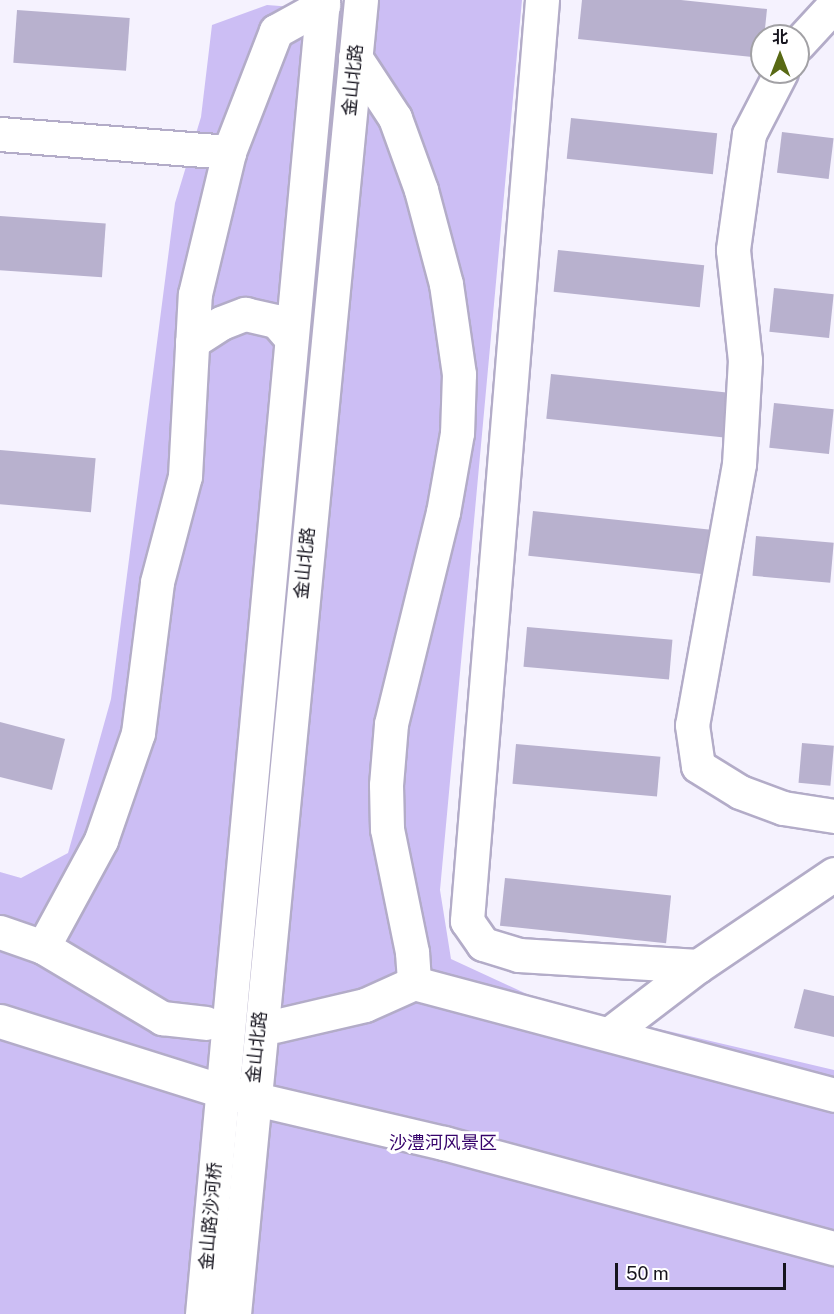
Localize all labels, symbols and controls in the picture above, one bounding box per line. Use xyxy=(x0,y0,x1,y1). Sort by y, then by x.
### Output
north arrow xyxy=(750,24,810,84)
text: 北 xyxy=(772,28,788,47)
street label: 金山北路 xyxy=(338,43,368,117)
street label: 金山北路 xyxy=(290,526,320,600)
street label: 金山北路 xyxy=(242,1010,272,1084)
park label: 沙澧河风景区 xyxy=(389,1132,497,1154)
street label: 金山路沙河桥 xyxy=(196,1161,226,1271)
scale bar xyxy=(618,1251,789,1289)
text: 50 m xyxy=(626,1263,669,1284)

